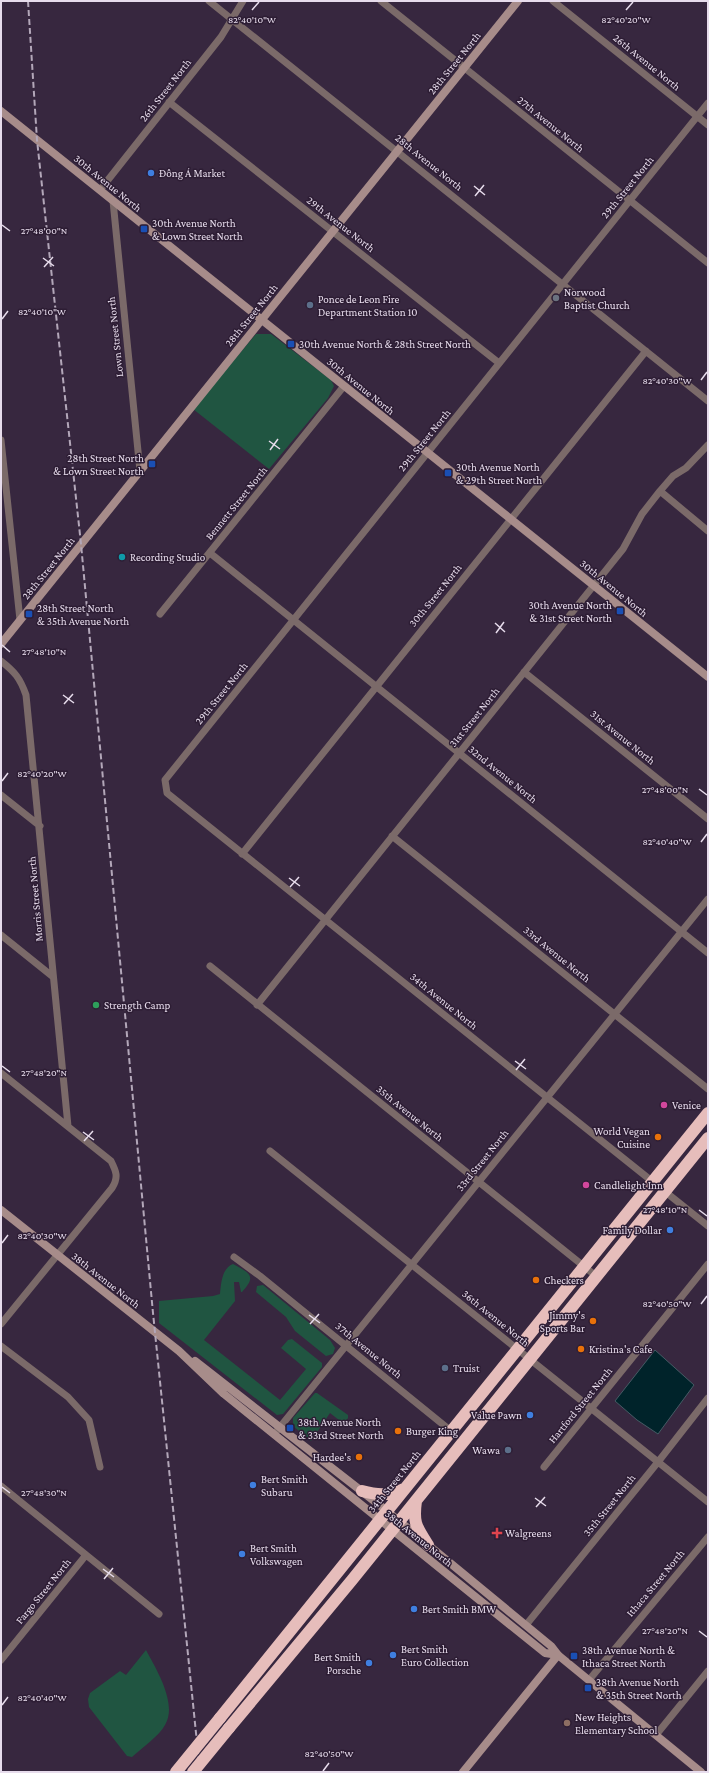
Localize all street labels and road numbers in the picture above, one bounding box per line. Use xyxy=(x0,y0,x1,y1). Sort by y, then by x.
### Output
street label: 28th Street North xyxy=(425,29,483,97)
street label: 26th Avenue North xyxy=(611,31,683,93)
street label: 26th Street North xyxy=(137,56,193,124)
street label: 27th Avenue North xyxy=(515,93,587,155)
street label: 28th Avenue North xyxy=(393,131,465,193)
street label: 30th Avenue North xyxy=(72,152,144,214)
street label: 29th Street North xyxy=(598,153,656,220)
street label: 29th Avenue North xyxy=(305,194,377,254)
street label: 28th Street North xyxy=(222,281,280,349)
street label: Lown Street North xyxy=(105,296,125,378)
street label: 30th Avenue North xyxy=(325,355,397,417)
street label: 29th Street North xyxy=(395,406,453,473)
street label: Bennett Street North xyxy=(203,464,269,542)
street label: 28th Street North xyxy=(19,534,77,602)
street label: 30th Avenue North xyxy=(578,557,650,619)
street label: 30th Street North xyxy=(406,561,464,629)
street label: 29th Street North xyxy=(192,659,250,726)
street label: 31st Street North xyxy=(446,685,502,749)
street label: 31st Avenue North xyxy=(588,707,658,767)
street label: 32nd Avenue North xyxy=(466,743,540,805)
street label: Morris Street North xyxy=(25,856,45,942)
street label: 33rd Avenue North xyxy=(521,923,593,985)
street label: 34th Avenue North xyxy=(408,970,480,1032)
street label: 35th Avenue North xyxy=(374,1082,446,1144)
street label: 33rd Street North xyxy=(453,1127,511,1193)
street label: 38th Avenue North xyxy=(70,1250,143,1310)
street label: 36th Avenue North xyxy=(460,1287,532,1349)
street label: 37th Avenue North xyxy=(333,1319,405,1381)
street label: Hartford Street North xyxy=(546,1365,614,1445)
street label: 34th Street North xyxy=(365,1447,423,1514)
street label: 35th Street North xyxy=(580,1472,638,1538)
street label: 38th Avenue North xyxy=(383,1507,455,1569)
street label: Ithaca Street North xyxy=(624,1547,687,1619)
street label: Fargo Street North xyxy=(13,1556,74,1627)

